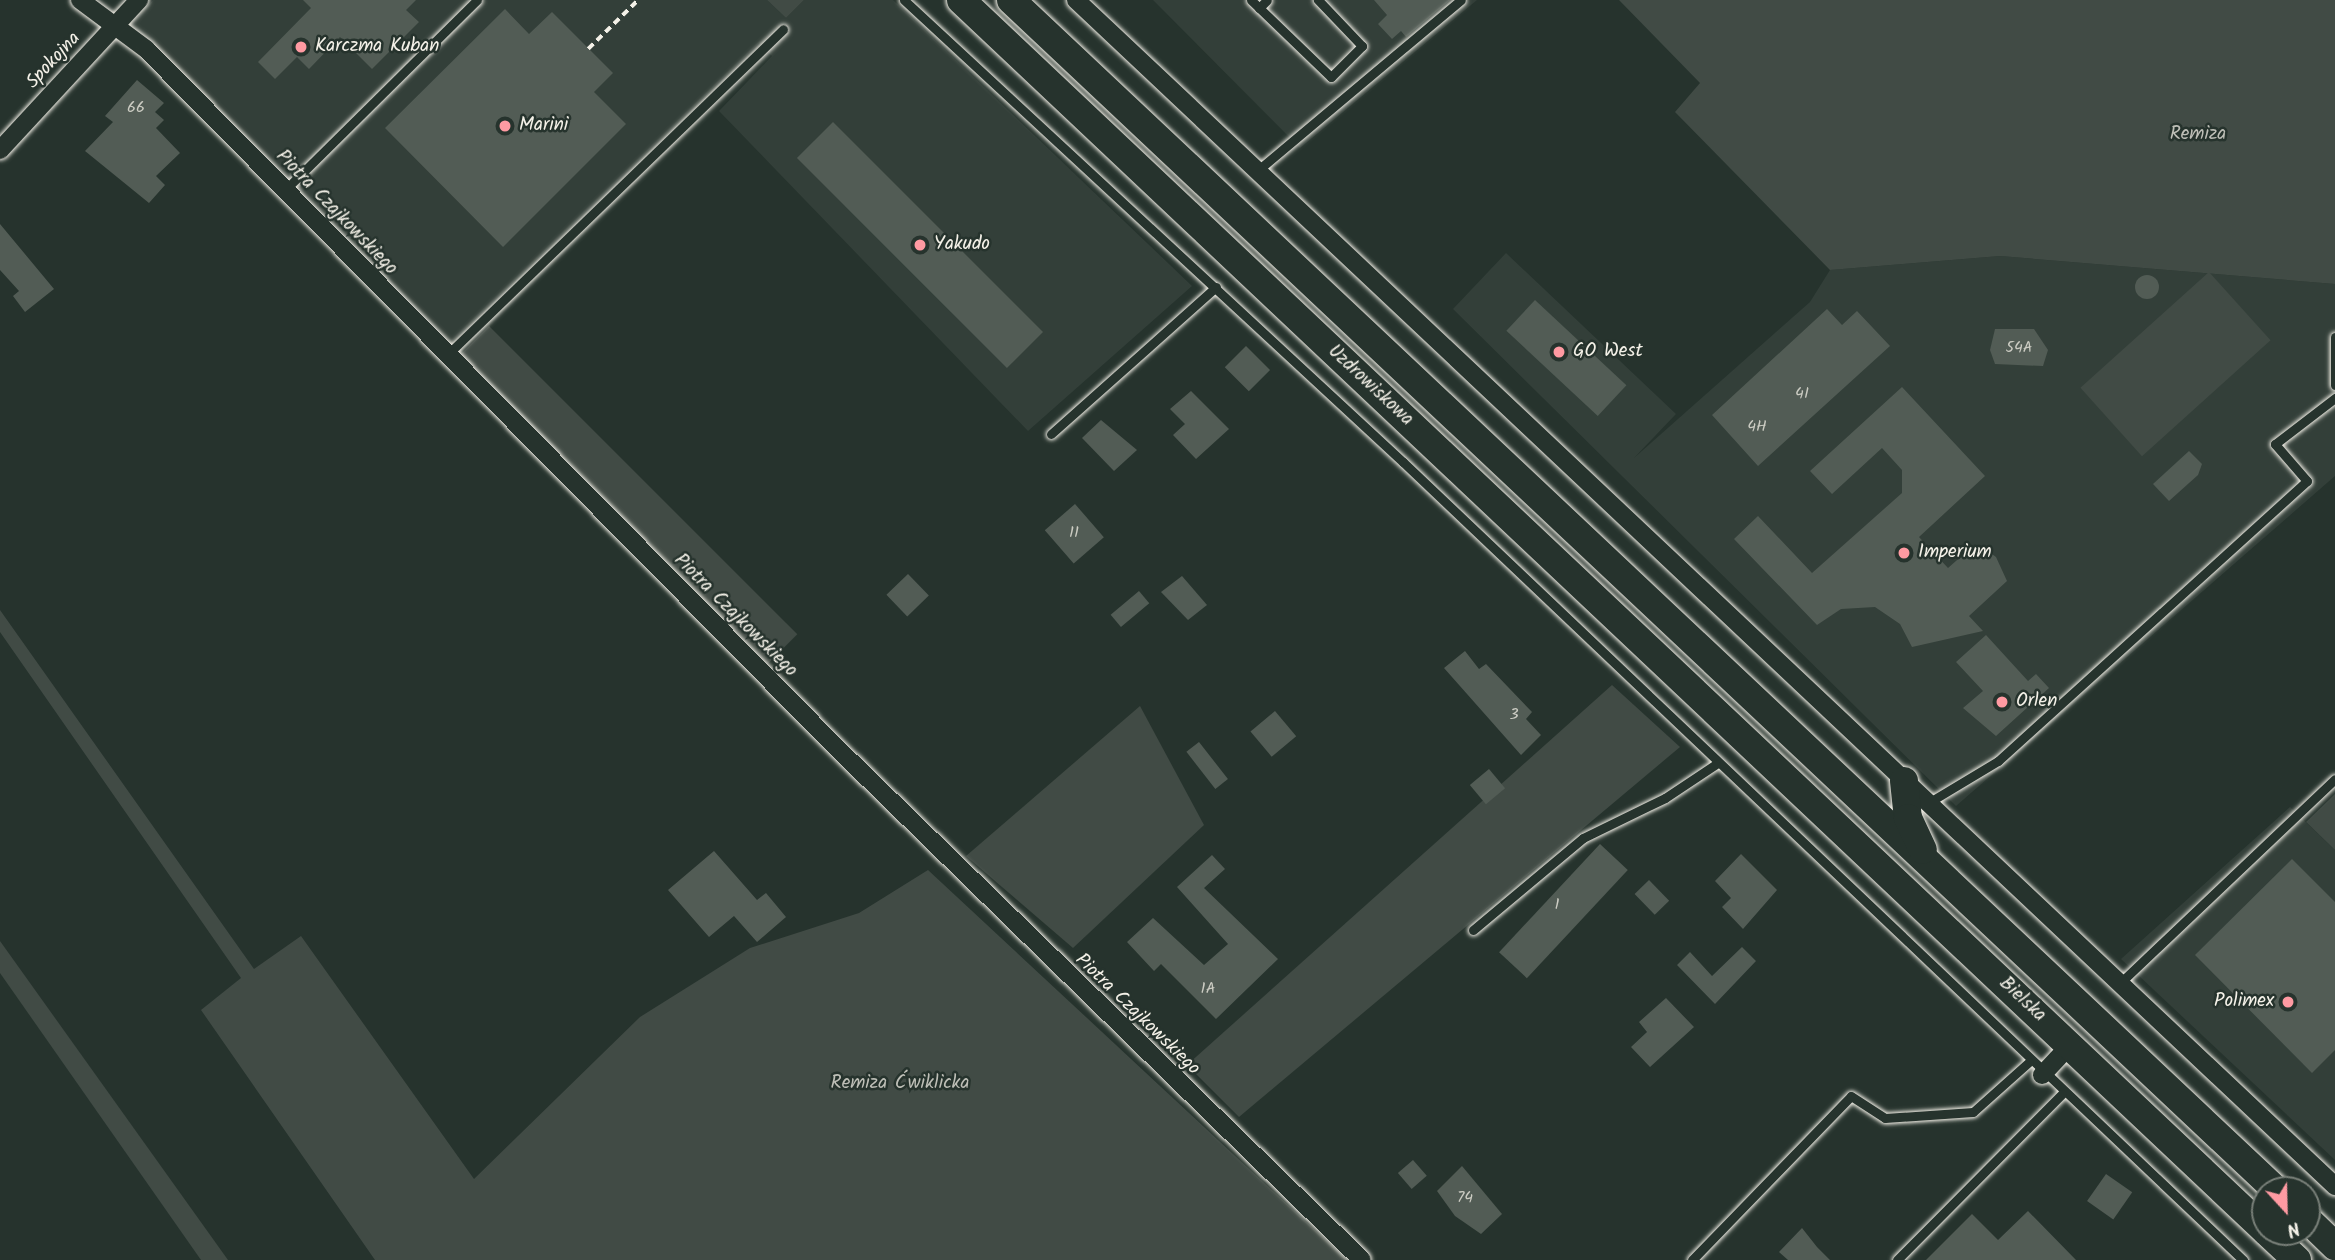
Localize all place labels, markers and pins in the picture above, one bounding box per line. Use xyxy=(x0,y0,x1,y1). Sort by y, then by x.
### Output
place label: Karczma Kuban xyxy=(315,36,439,58)
marker: Karczma Kuban xyxy=(293,39,309,55)
place label: Marini xyxy=(519,115,568,137)
marker: Marini xyxy=(497,118,513,134)
place label: Yakudo xyxy=(934,234,990,256)
marker: Yakudo xyxy=(912,237,928,253)
place label: GO West xyxy=(1573,341,1643,363)
marker: GO West xyxy=(1551,344,1567,360)
place label: Imperium xyxy=(1918,542,1992,564)
marker: Imperium xyxy=(1896,545,1912,561)
place label: Orlen xyxy=(2016,691,2057,713)
marker: Orlen xyxy=(1994,694,2010,710)
place label: Polimex xyxy=(2214,991,2274,1013)
marker: Polimex xyxy=(2280,994,2296,1010)

